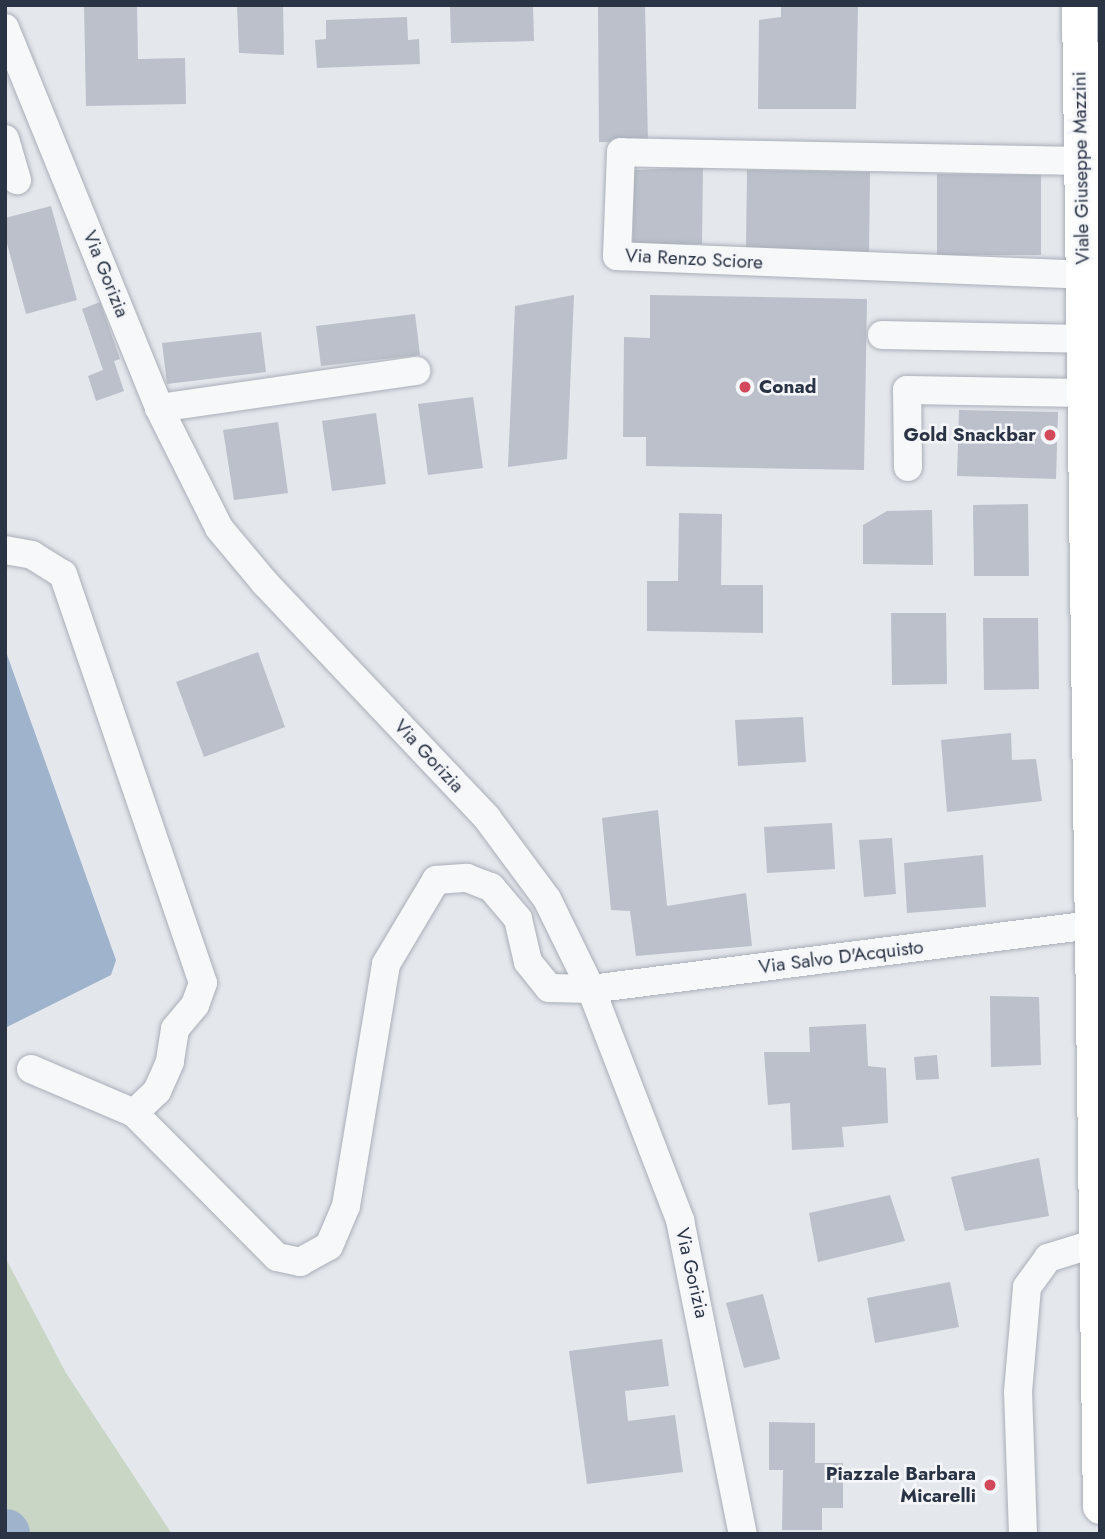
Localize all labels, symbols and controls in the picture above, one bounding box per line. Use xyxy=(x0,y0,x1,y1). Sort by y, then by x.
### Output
street label: Viale Giuseppe Mazzini xyxy=(1068,71,1094,265)
street label: Via Gorizia xyxy=(78,227,134,321)
street label: Via Renzo Sciore xyxy=(624,244,764,274)
place label: Conad xyxy=(759,376,816,398)
marker: Conad xyxy=(737,379,753,395)
place label: Gold Snackbar xyxy=(904,424,1036,446)
marker: Gold Snackbar xyxy=(1042,427,1058,443)
street label: Via Gorizia xyxy=(389,715,469,797)
street label: Via Salvo D'Acquisto xyxy=(757,936,925,978)
street label: Via Gorizia xyxy=(671,1226,713,1320)
place label: Piazzale Barbara Micarelli xyxy=(826,1463,976,1507)
marker: Piazzale Barbara Micarelli xyxy=(982,1477,998,1493)

